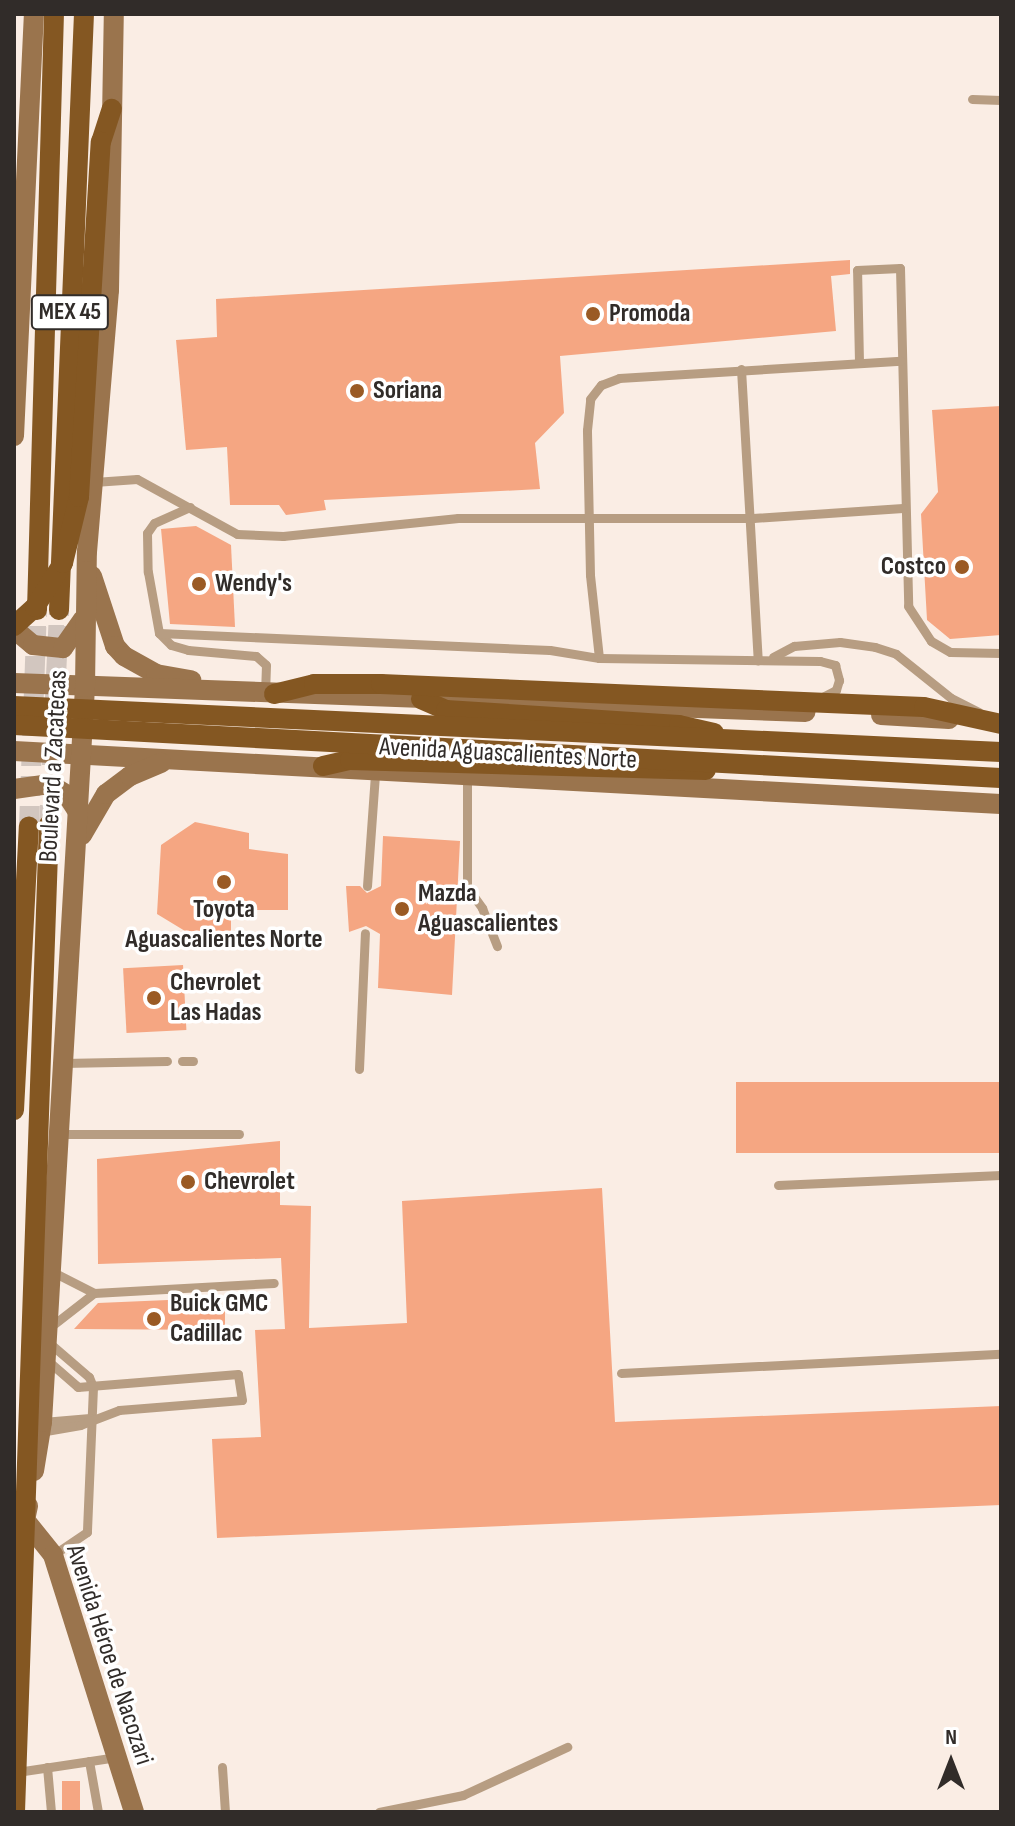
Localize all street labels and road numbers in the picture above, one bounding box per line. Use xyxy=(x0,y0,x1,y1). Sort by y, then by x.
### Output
road number: MEX 45 xyxy=(30,292,110,332)
street label: Boulevard a Zacatecas xyxy=(33,669,75,863)
street label: Avenida Aguascalientes Norte xyxy=(378,732,638,776)
street label: Avenida Héroe de Nacozari xyxy=(59,1541,159,1769)

